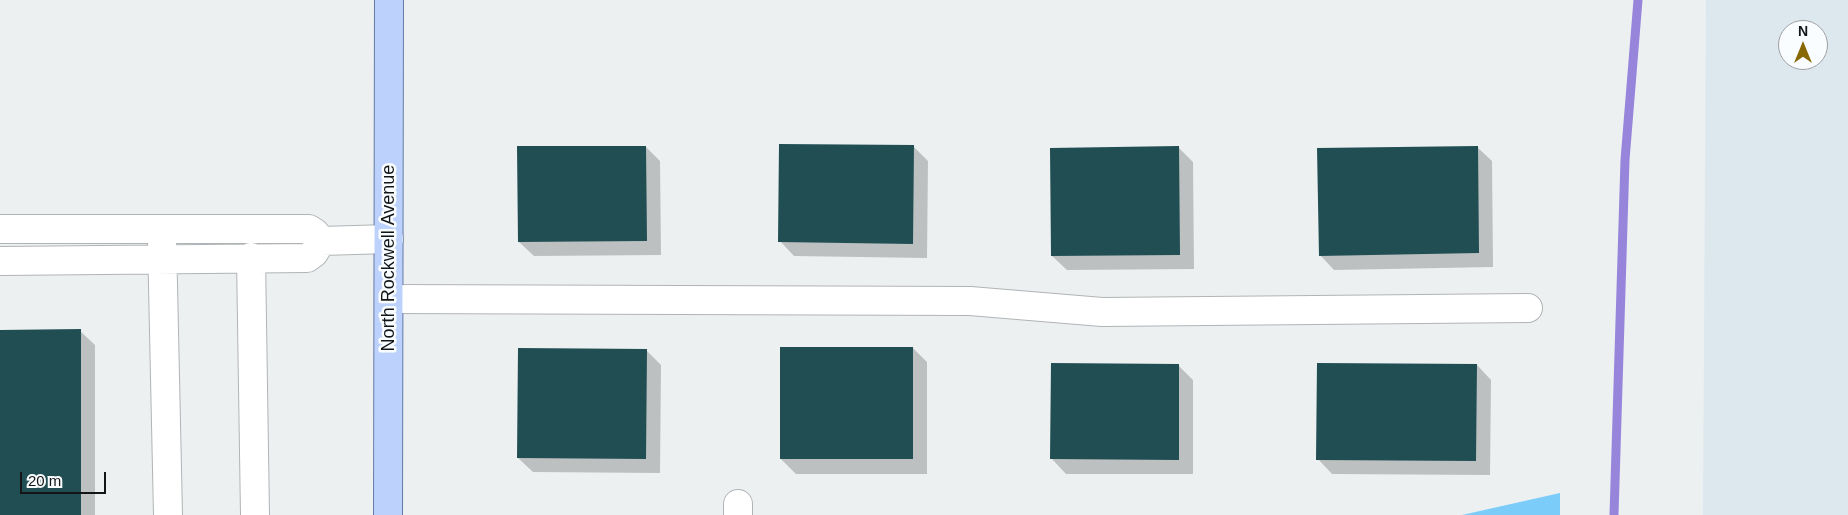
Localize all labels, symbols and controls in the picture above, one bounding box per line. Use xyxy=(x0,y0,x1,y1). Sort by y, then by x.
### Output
north arrow xyxy=(1778,20,1828,70)
text: N xyxy=(1798,23,1808,39)
street label: North Rockwell Avenue xyxy=(378,165,400,351)
scale bar xyxy=(22,462,109,494)
text: 20 m xyxy=(28,472,61,489)

